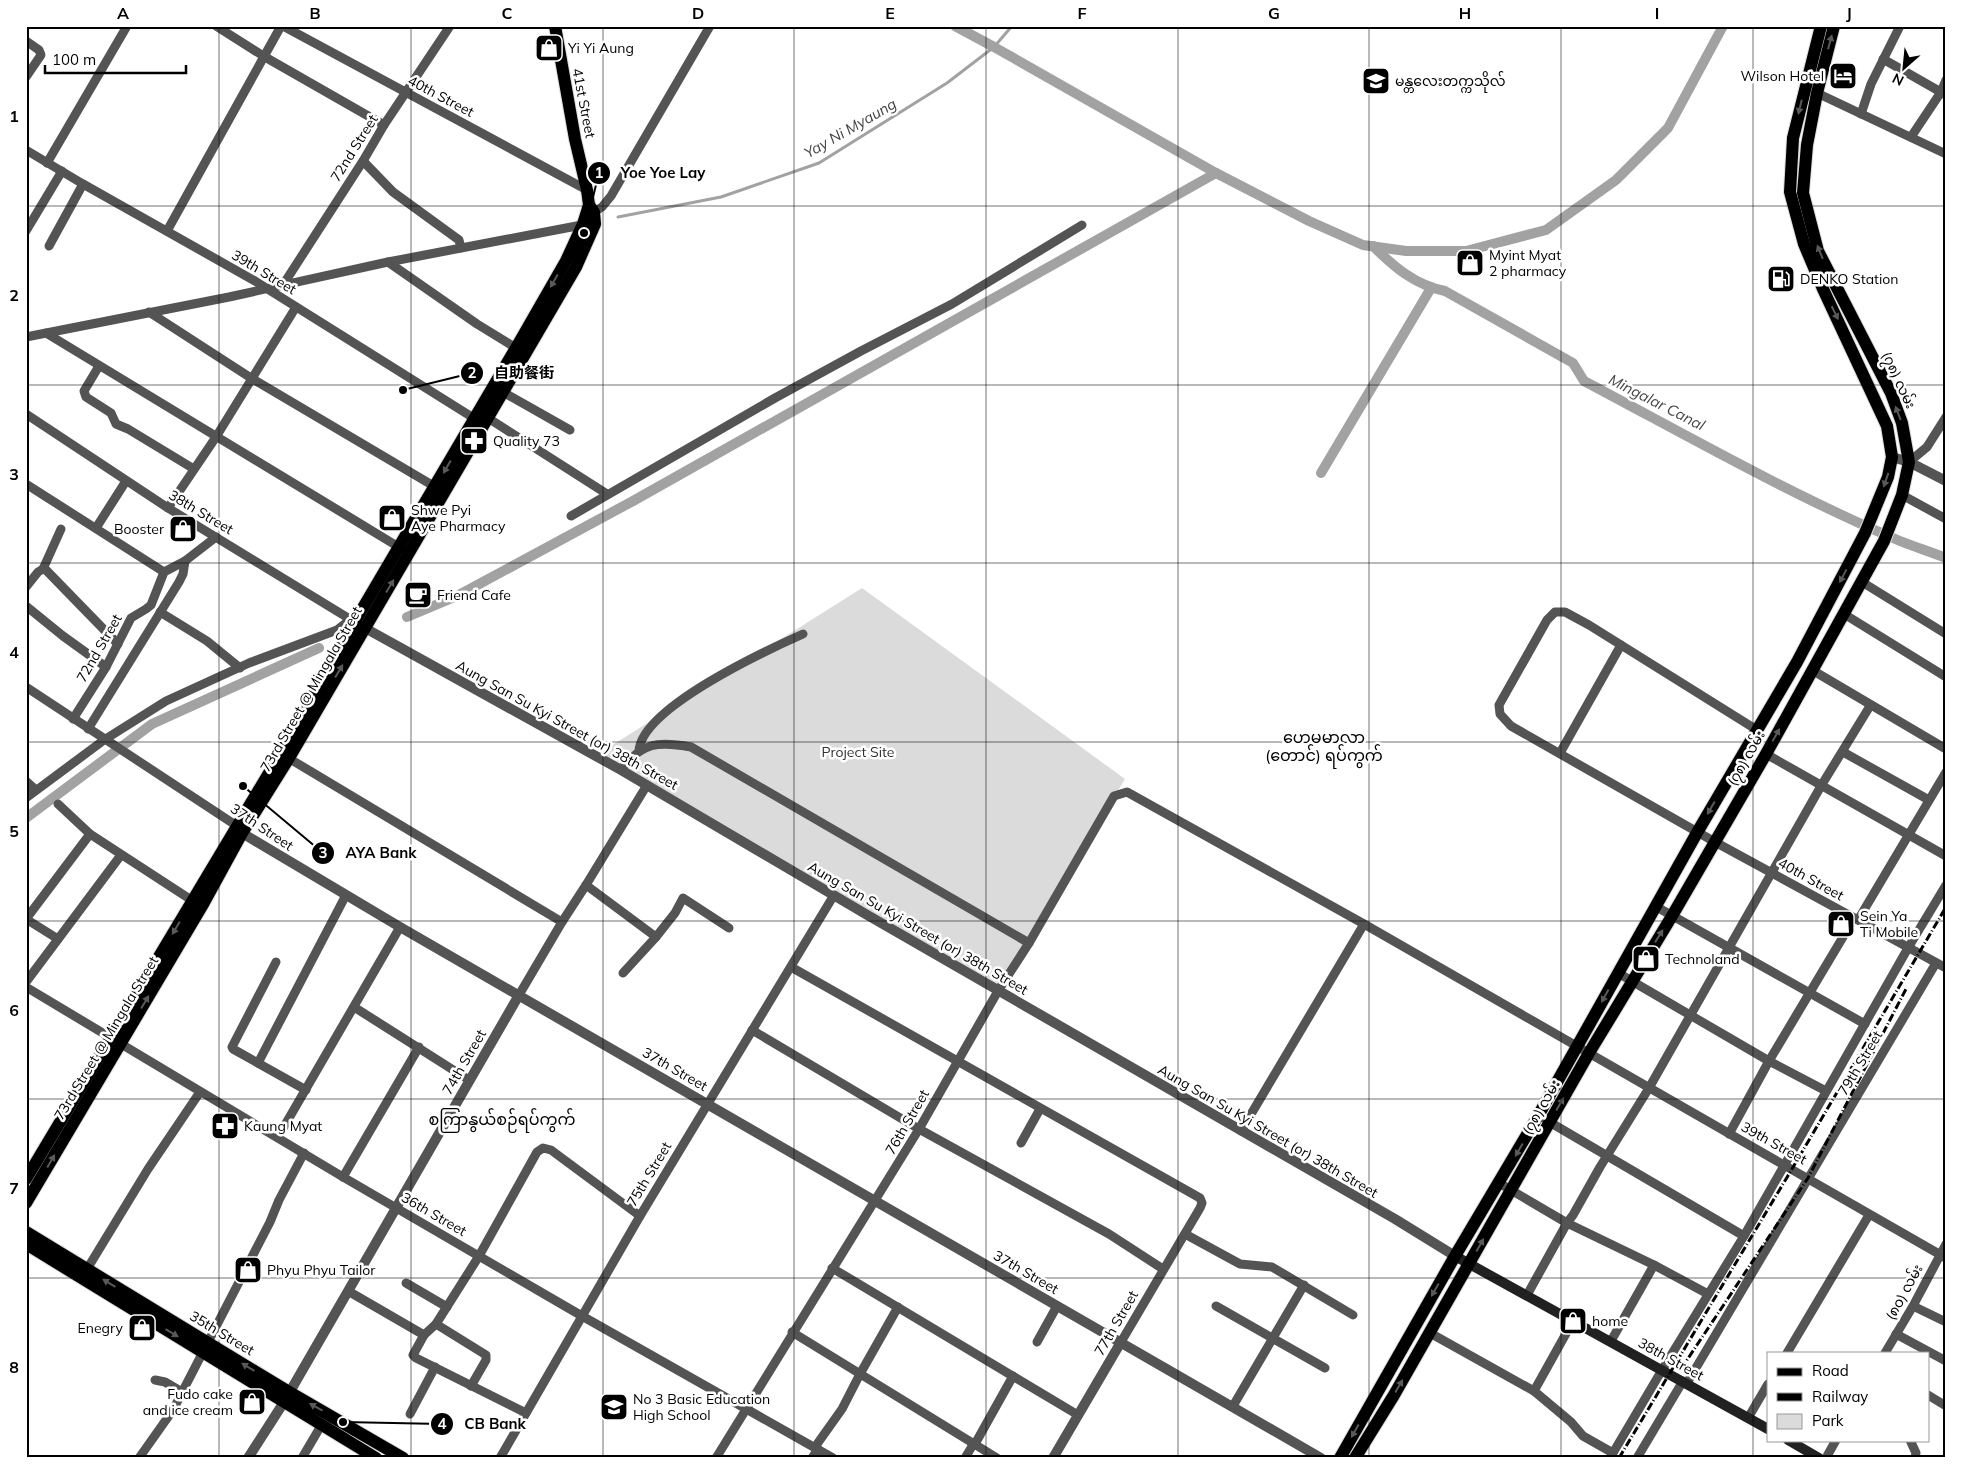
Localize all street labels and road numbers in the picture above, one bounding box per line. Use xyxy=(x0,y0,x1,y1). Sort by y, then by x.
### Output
street label: 41st Street xyxy=(568,66,600,140)
street label: 40th Street xyxy=(405,71,477,121)
street label: 72nd Street xyxy=(326,111,382,185)
street label: 39th Street xyxy=(228,246,300,298)
street label: (၇၈) လမ်း xyxy=(1875,348,1921,413)
street label: 38th Street xyxy=(165,486,237,538)
street label: 73rd Street @ Mingala Street xyxy=(256,603,366,775)
street label: 72nd Street xyxy=(72,611,126,685)
street label: Aung San Su Kyi Street (or) 38th Street xyxy=(453,656,681,794)
street label: (၇၈) လမ်း xyxy=(1722,727,1772,790)
street label: 37th Street xyxy=(227,799,297,855)
street label: 40th Street xyxy=(1775,854,1847,904)
street label: Aung San Su Kyi Street (or) 38th Street xyxy=(805,857,1031,999)
street label: 73rd Street @ Mingala Street xyxy=(50,953,162,1123)
street label: 74th Street xyxy=(438,1026,490,1098)
street label: 79th Street xyxy=(1834,1027,1886,1099)
street label: 37th Street xyxy=(639,1043,711,1095)
street label: Aung San Su Kyi Street (or) 38th Street xyxy=(1155,1060,1381,1202)
street label: (၇၈) လမ်း xyxy=(1517,1076,1567,1139)
street label: 76th Street xyxy=(881,1086,933,1158)
street label: 39th Street xyxy=(1738,1118,1810,1168)
street label: 75th Street xyxy=(623,1138,675,1210)
street label: 36th Street xyxy=(398,1188,470,1240)
street label: 37th Street xyxy=(990,1246,1062,1298)
street label: (၈၀) လမ်း xyxy=(1880,1261,1927,1323)
street label: 77th Street xyxy=(1090,1287,1142,1359)
street label: 35th Street xyxy=(186,1307,258,1359)
street label: 38th Street xyxy=(1635,1334,1707,1384)

